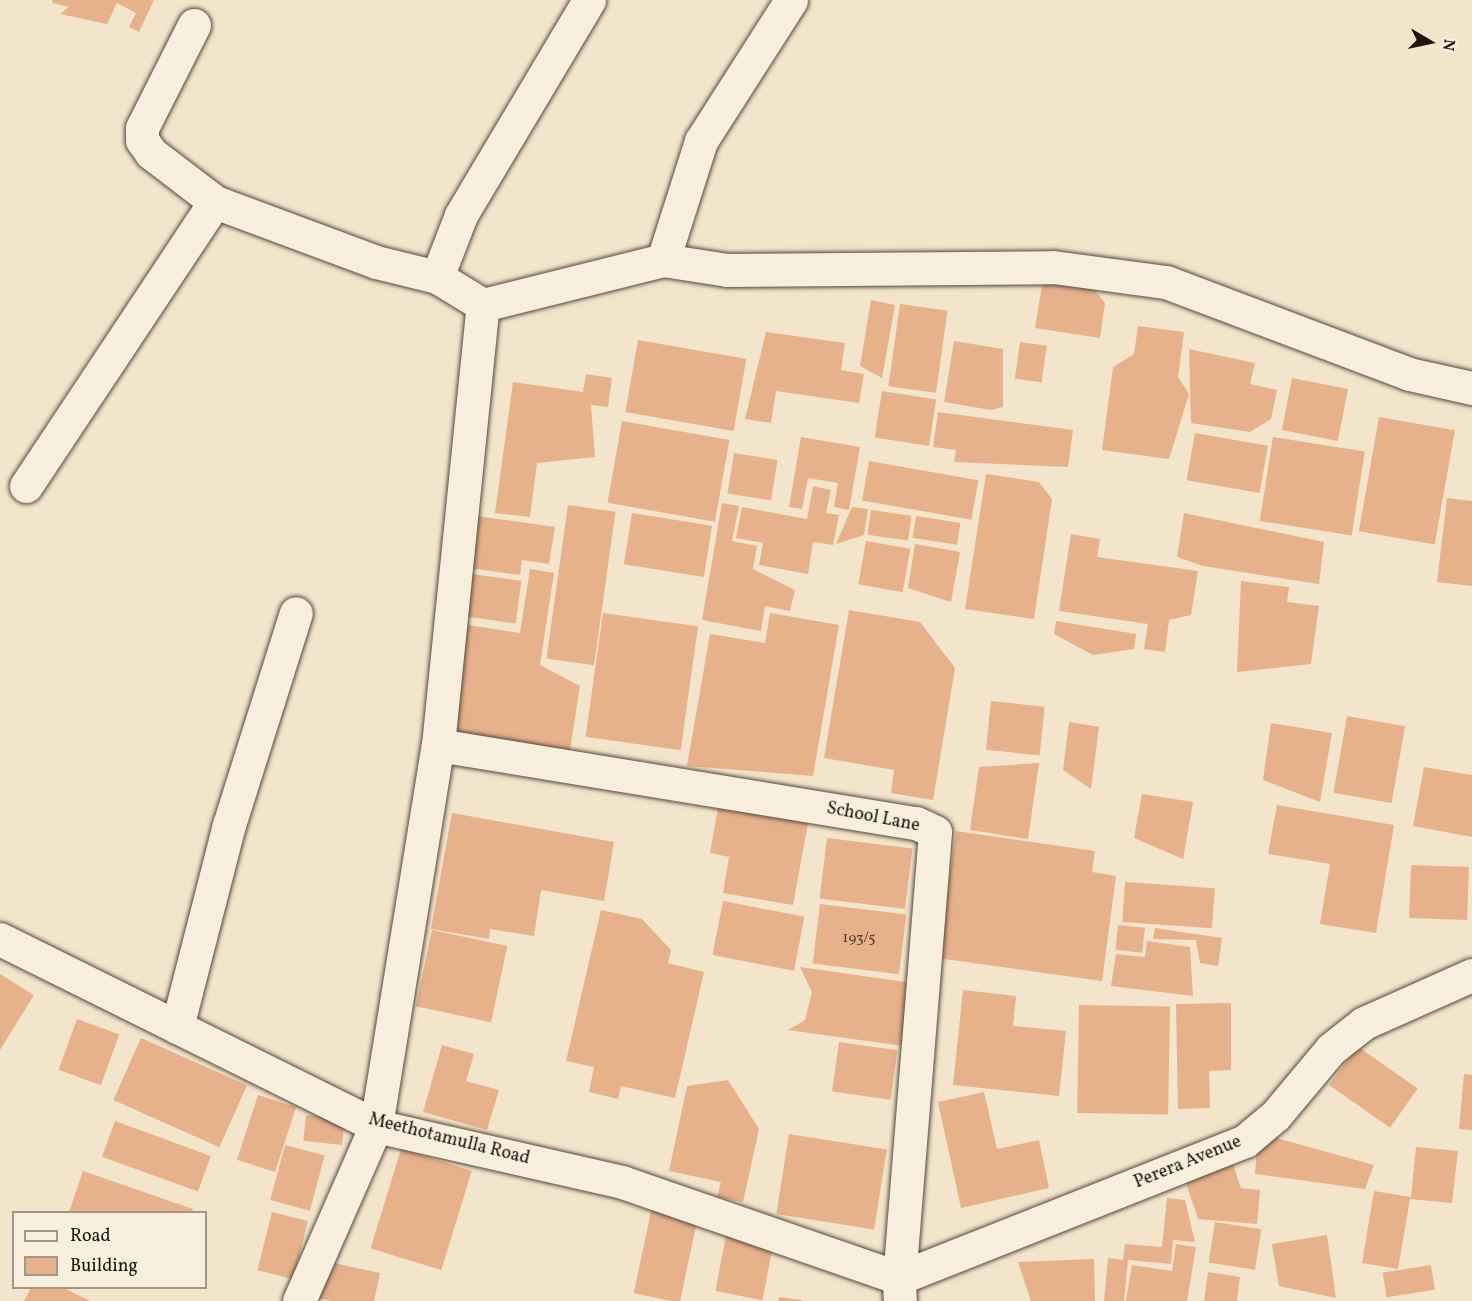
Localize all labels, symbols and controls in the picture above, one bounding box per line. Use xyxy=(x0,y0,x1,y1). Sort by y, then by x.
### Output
north arrow xyxy=(1400,12,1460,72)
text: N xyxy=(1436,37,1460,52)
street label: School Lane xyxy=(825,798,921,838)
house number: 193/5 xyxy=(843,930,875,948)
street label: Meethotamulla Road xyxy=(366,1110,532,1170)
street label: Perera Avenue xyxy=(1131,1132,1245,1194)
legend xyxy=(12,1211,207,1289)
text: Road xyxy=(70,1224,111,1249)
text: Building xyxy=(70,1254,138,1279)

